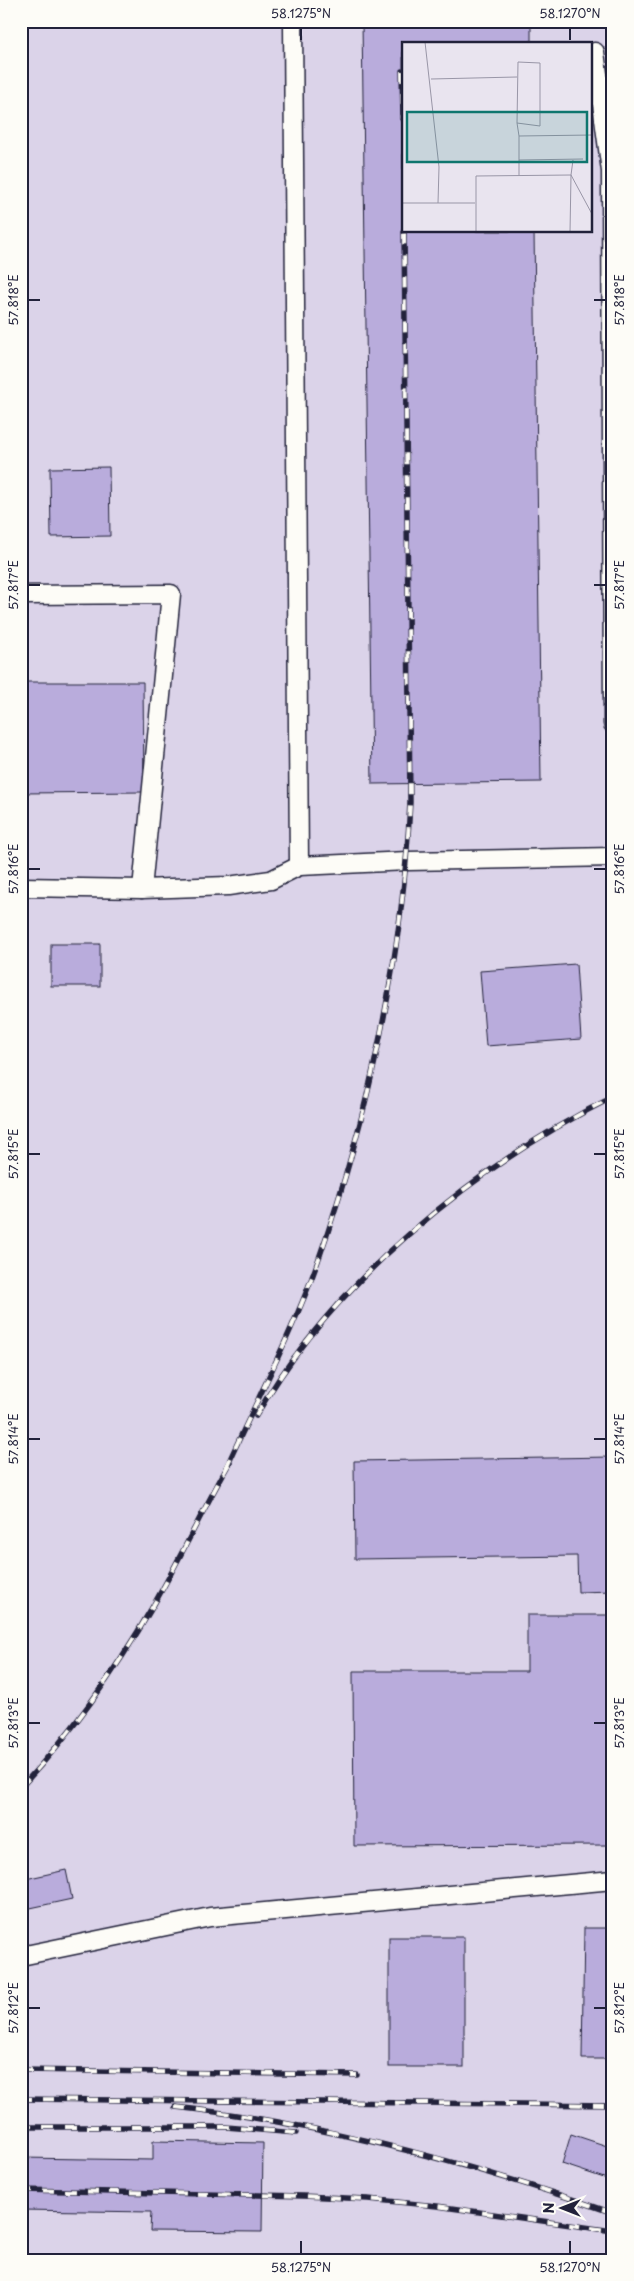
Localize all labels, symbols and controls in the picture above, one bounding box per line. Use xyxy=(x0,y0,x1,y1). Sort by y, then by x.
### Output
text: 58.1275°N xyxy=(271,4,331,22)
text: 58.1270°N xyxy=(539,4,601,22)
inset map xyxy=(402,42,592,232)
text: 57.818°E xyxy=(4,274,22,326)
text: 57.818°E xyxy=(610,274,628,326)
text: 57.817°E xyxy=(4,560,22,610)
text: 57.817°E xyxy=(610,560,628,610)
text: 57.816°E xyxy=(4,843,22,895)
text: 57.816°E xyxy=(610,843,628,895)
text: 57.815°E xyxy=(4,1128,22,1180)
text: 57.815°E xyxy=(610,1128,628,1180)
text: 57.814°E xyxy=(4,1413,22,1465)
text: 57.814°E xyxy=(610,1413,628,1465)
text: 57.813°E xyxy=(4,1697,22,1749)
text: 57.813°E xyxy=(610,1697,628,1749)
text: 57.812°E xyxy=(4,1982,22,2034)
text: 57.812°E xyxy=(610,1982,628,2034)
north arrow xyxy=(536,2184,586,2234)
text: N xyxy=(538,2202,559,2214)
text: 58.1275°N xyxy=(271,2258,331,2276)
text: 58.1270°N xyxy=(539,2258,601,2276)

